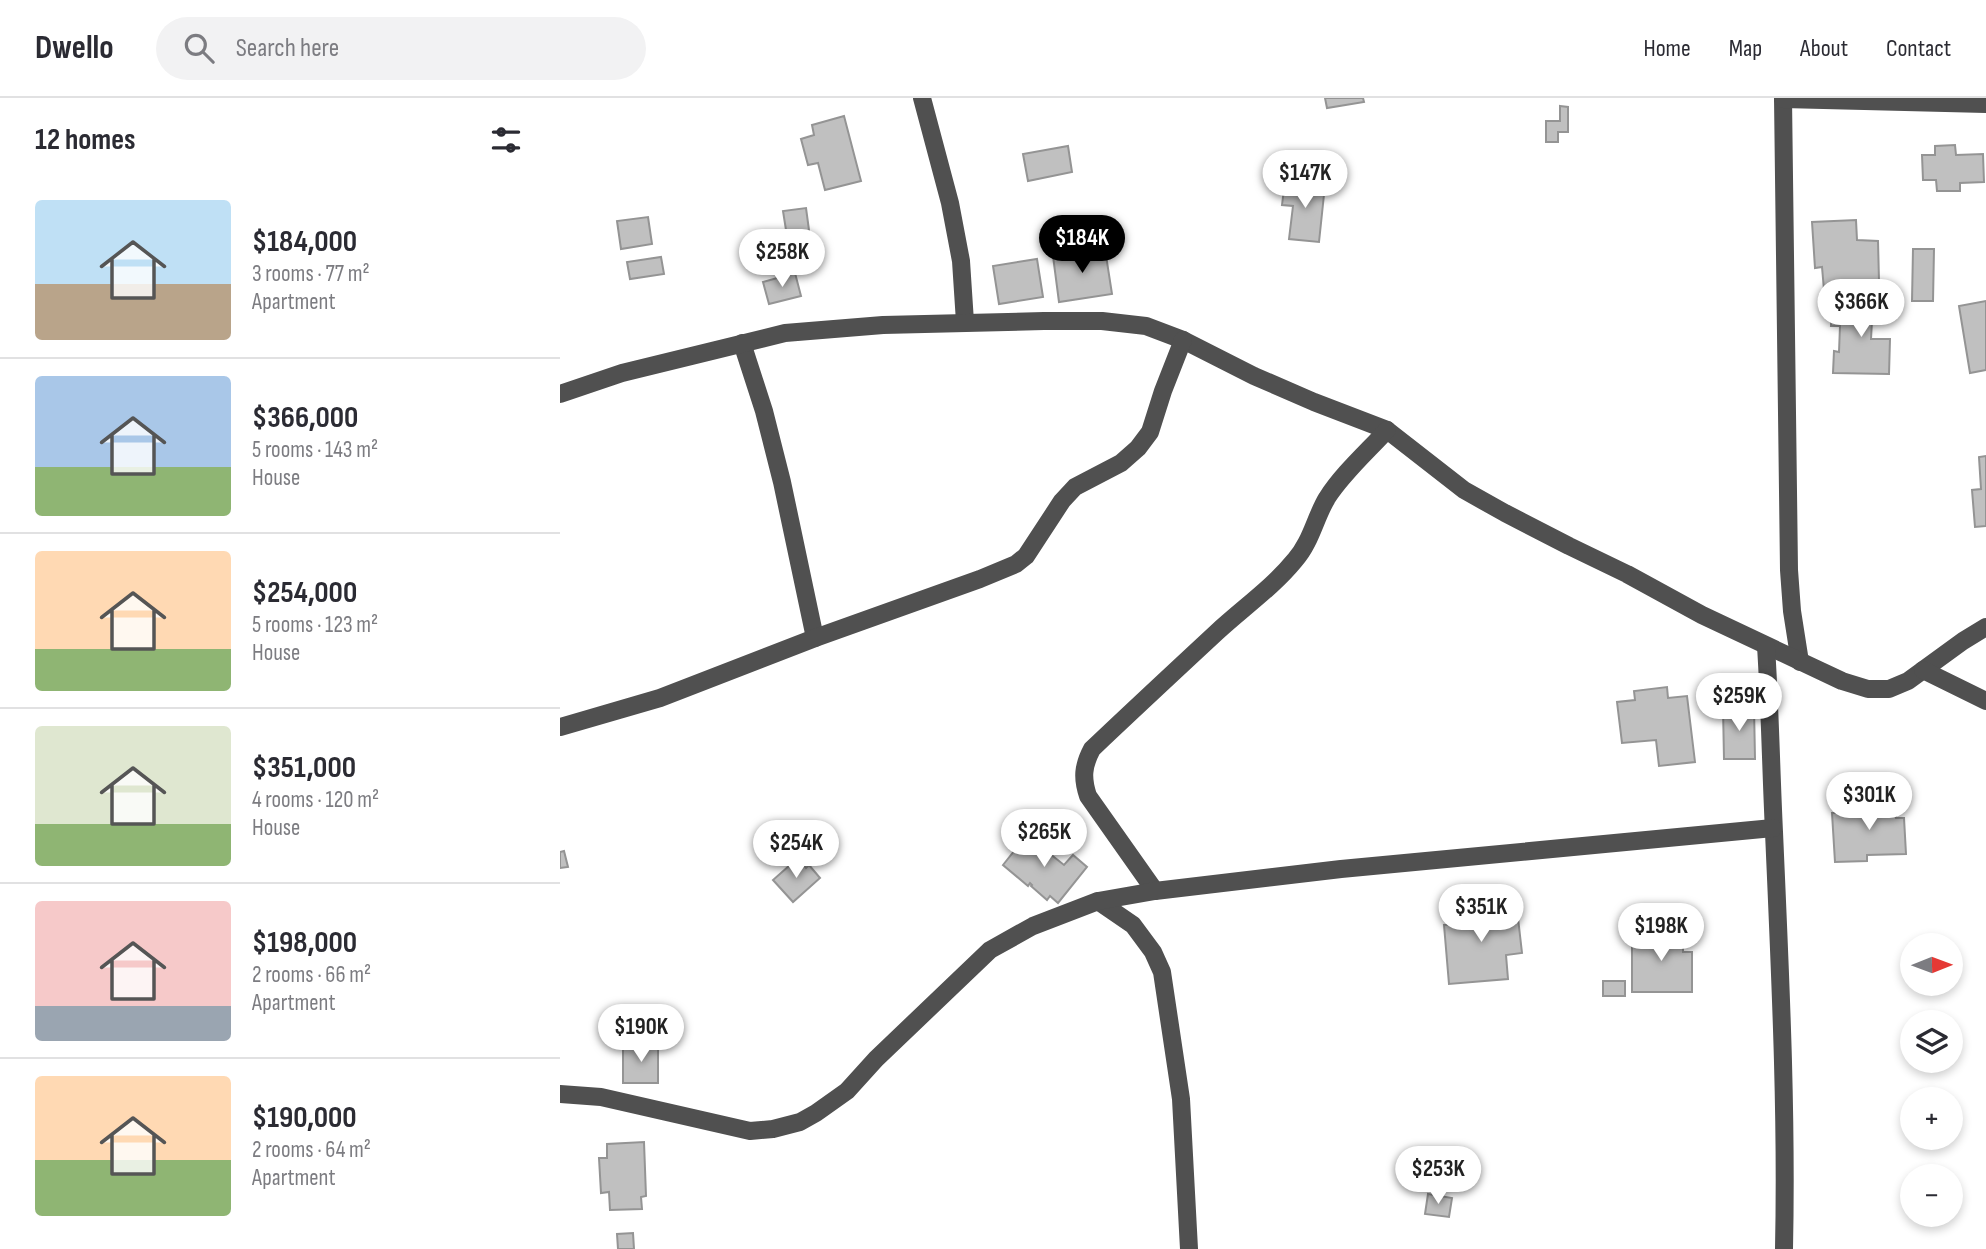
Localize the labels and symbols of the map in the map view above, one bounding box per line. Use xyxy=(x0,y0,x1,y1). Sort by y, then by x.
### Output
pin: $147K xyxy=(1256,150,1354,210)
pin: $184K xyxy=(1033,216,1131,275)
pin: $258K xyxy=(733,230,831,289)
pin: $366K xyxy=(1812,280,1910,339)
pin: $259K xyxy=(1690,674,1788,733)
pin: $301K xyxy=(1820,772,1918,832)
pin: $265K xyxy=(995,810,1093,869)
pin: $254K xyxy=(747,820,845,880)
pin: $351K xyxy=(1432,884,1530,944)
pin: $198K xyxy=(1612,904,1710,963)
north arrow xyxy=(1900,933,1964,996)
pin: $190K xyxy=(592,1004,690,1064)
pin: $253K xyxy=(1389,1146,1487,1206)

